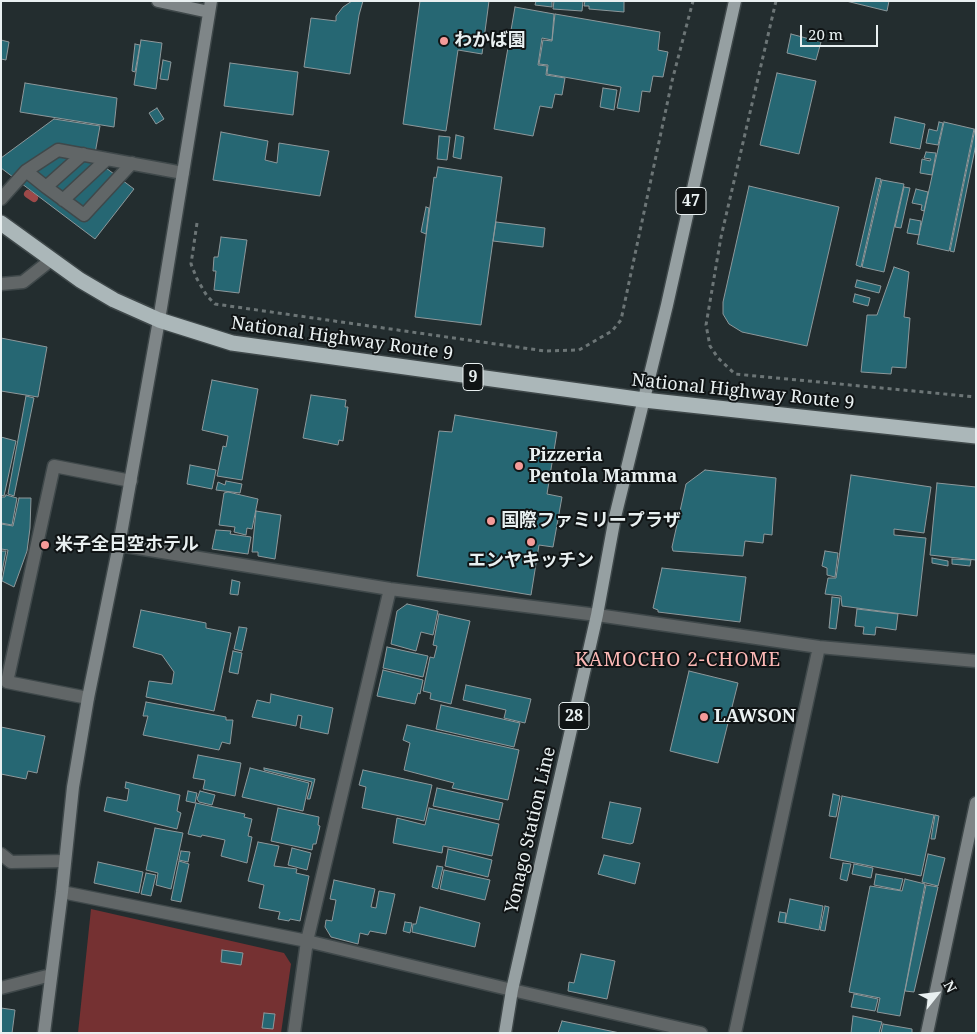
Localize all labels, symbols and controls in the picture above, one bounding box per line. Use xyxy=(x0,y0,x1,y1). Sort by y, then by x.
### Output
scale bar xyxy=(802,15,880,47)
text: 20 m xyxy=(808,24,843,44)
place label: わかば園 xyxy=(454,30,526,52)
marker: わかば園 xyxy=(438,35,450,47)
road number: 47 xyxy=(676,188,706,215)
street label: National Highway Route 9 xyxy=(230,313,454,365)
road number: 9 xyxy=(463,364,483,391)
street label: National Highway Route 9 xyxy=(630,370,856,414)
place label: Pizzeria Pentola Mamma xyxy=(529,445,677,488)
marker: Pizzeria Pentola Mamma xyxy=(513,460,525,472)
place label: 国際ファミリープラザ xyxy=(501,510,681,532)
marker: 国際ファミリープラザ xyxy=(485,515,497,527)
place label: 米子全日空ホテル xyxy=(55,534,199,556)
marker: エンヤキッチン xyxy=(525,536,537,548)
marker: 米子全日空ホテル xyxy=(39,539,51,551)
place label: エンヤキッチン xyxy=(468,550,594,572)
district label: KAMOCHO 2-CHOME xyxy=(573,650,783,672)
road number: 28 xyxy=(559,702,589,729)
place label: LAWSON xyxy=(714,706,796,728)
marker: LAWSON xyxy=(698,711,710,723)
street label: Yonago Station Line xyxy=(501,745,561,915)
north arrow xyxy=(912,969,962,1019)
text: N xyxy=(940,977,962,996)

